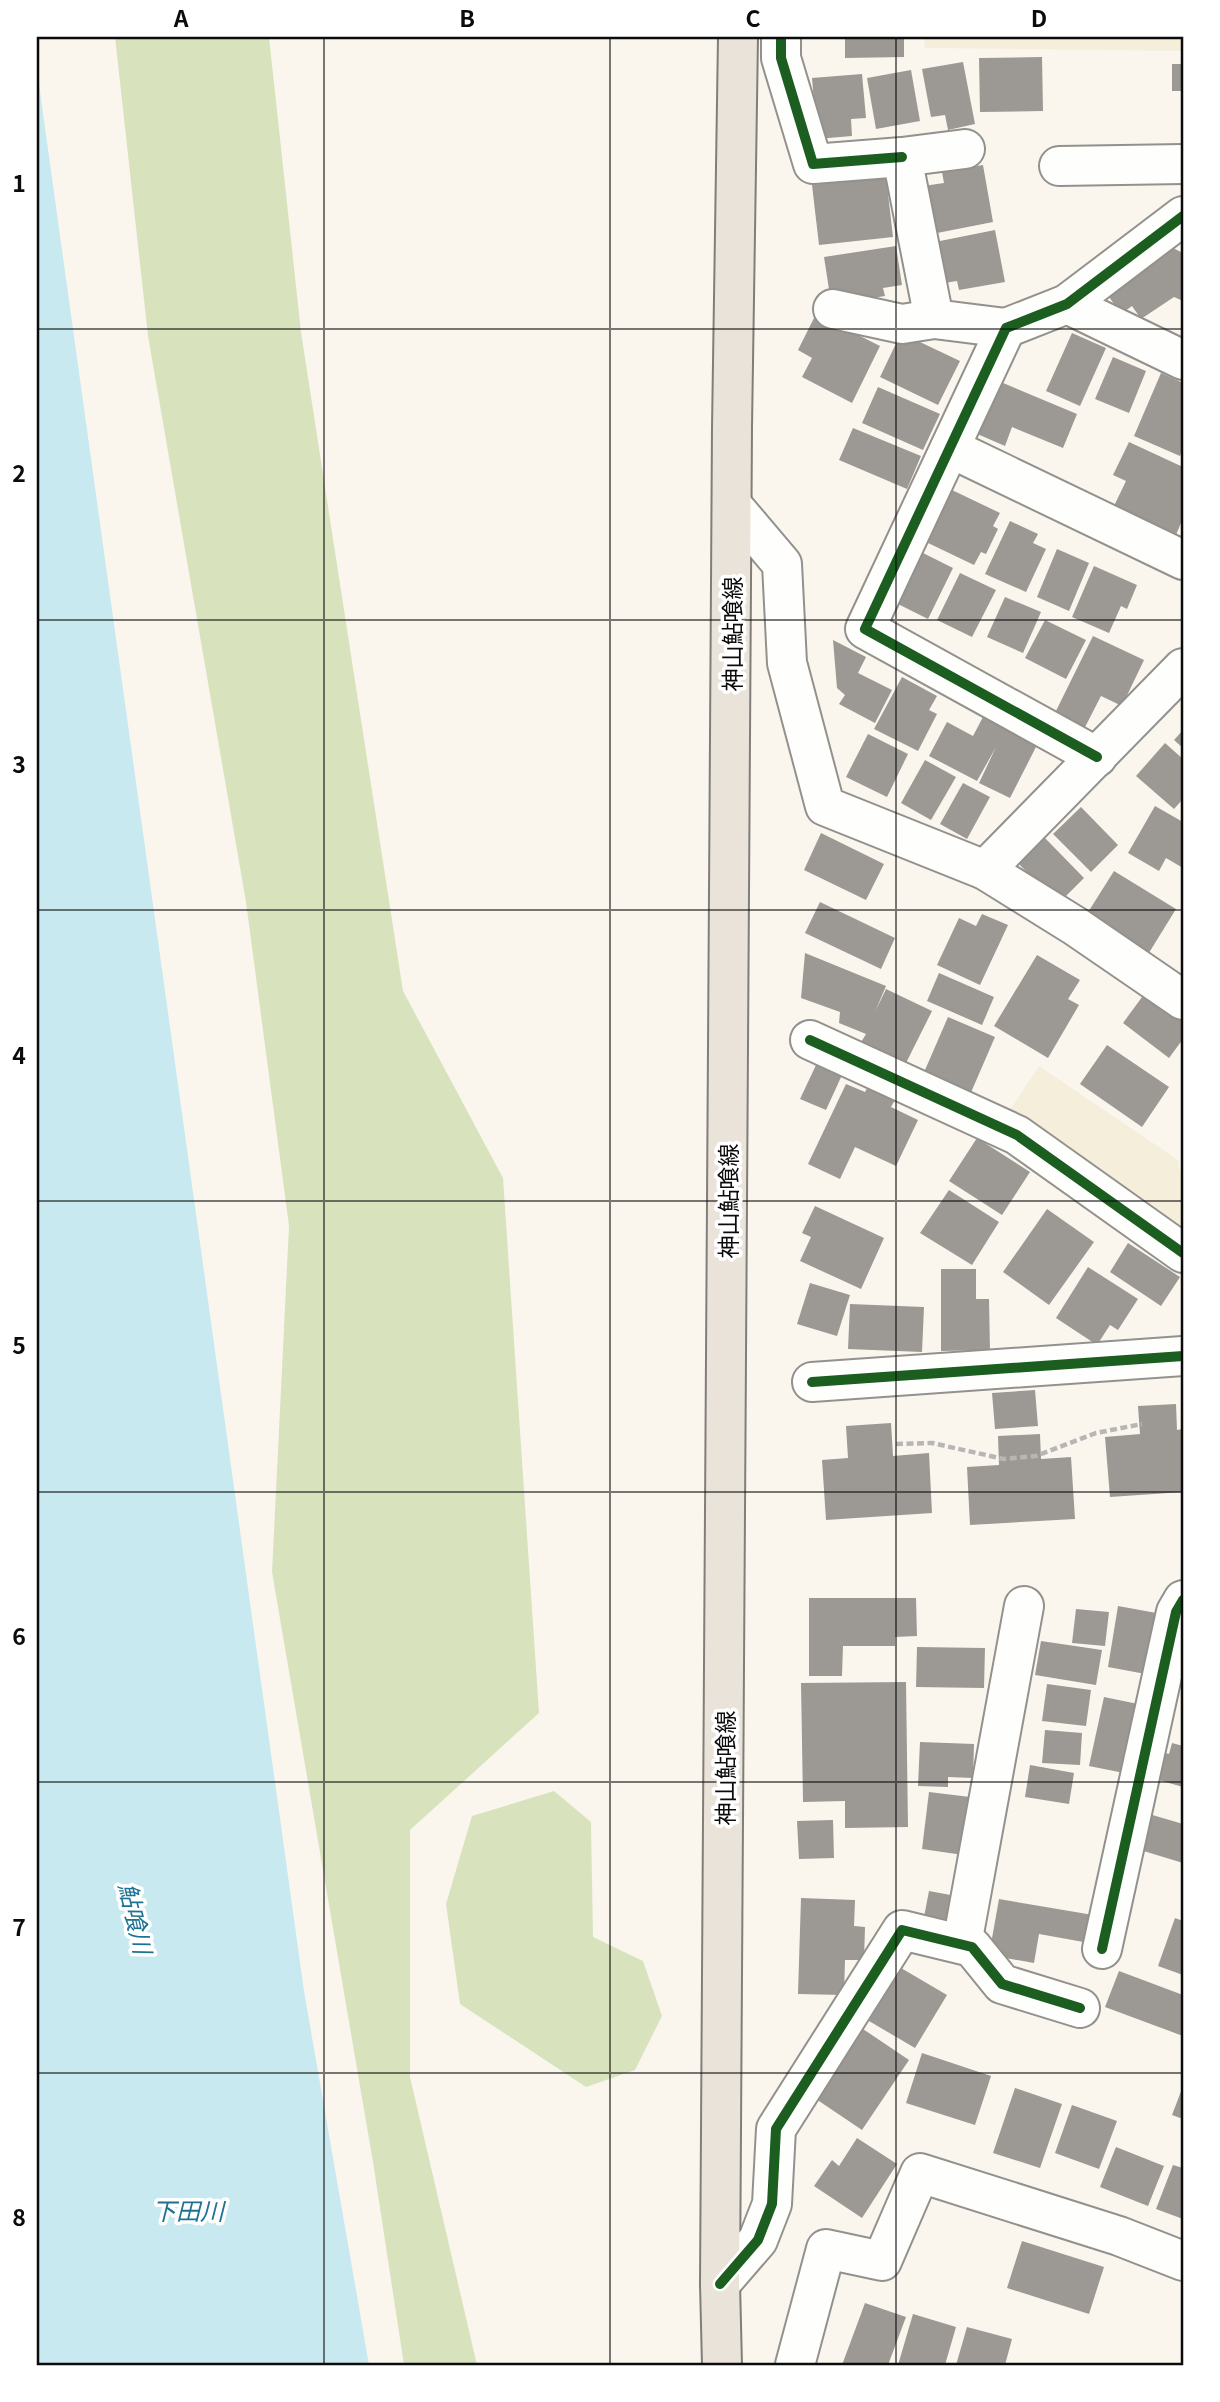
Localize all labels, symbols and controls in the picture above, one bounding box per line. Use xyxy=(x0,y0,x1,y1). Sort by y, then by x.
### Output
text: A xyxy=(173,0,189,34)
text: B xyxy=(459,0,475,34)
text: C xyxy=(745,0,761,34)
text: D xyxy=(1031,0,1047,34)
text: 1 xyxy=(12,165,26,199)
text: 2 xyxy=(12,455,26,489)
street label: 神山鮎喰線 xyxy=(714,577,748,692)
text: 3 xyxy=(12,746,26,780)
text: 4 xyxy=(12,1037,26,1071)
street label: 神山鮎喰線 xyxy=(710,1144,744,1259)
text: 5 xyxy=(12,1327,26,1361)
text: 6 xyxy=(12,1618,26,1652)
street label: 神山鮎喰線 xyxy=(707,1711,741,1826)
water label: 鮎喰川 xyxy=(112,1879,163,1960)
text: 7 xyxy=(12,1909,26,1943)
water label: 下田川 xyxy=(152,2192,227,2227)
text: 8 xyxy=(12,2199,26,2233)

